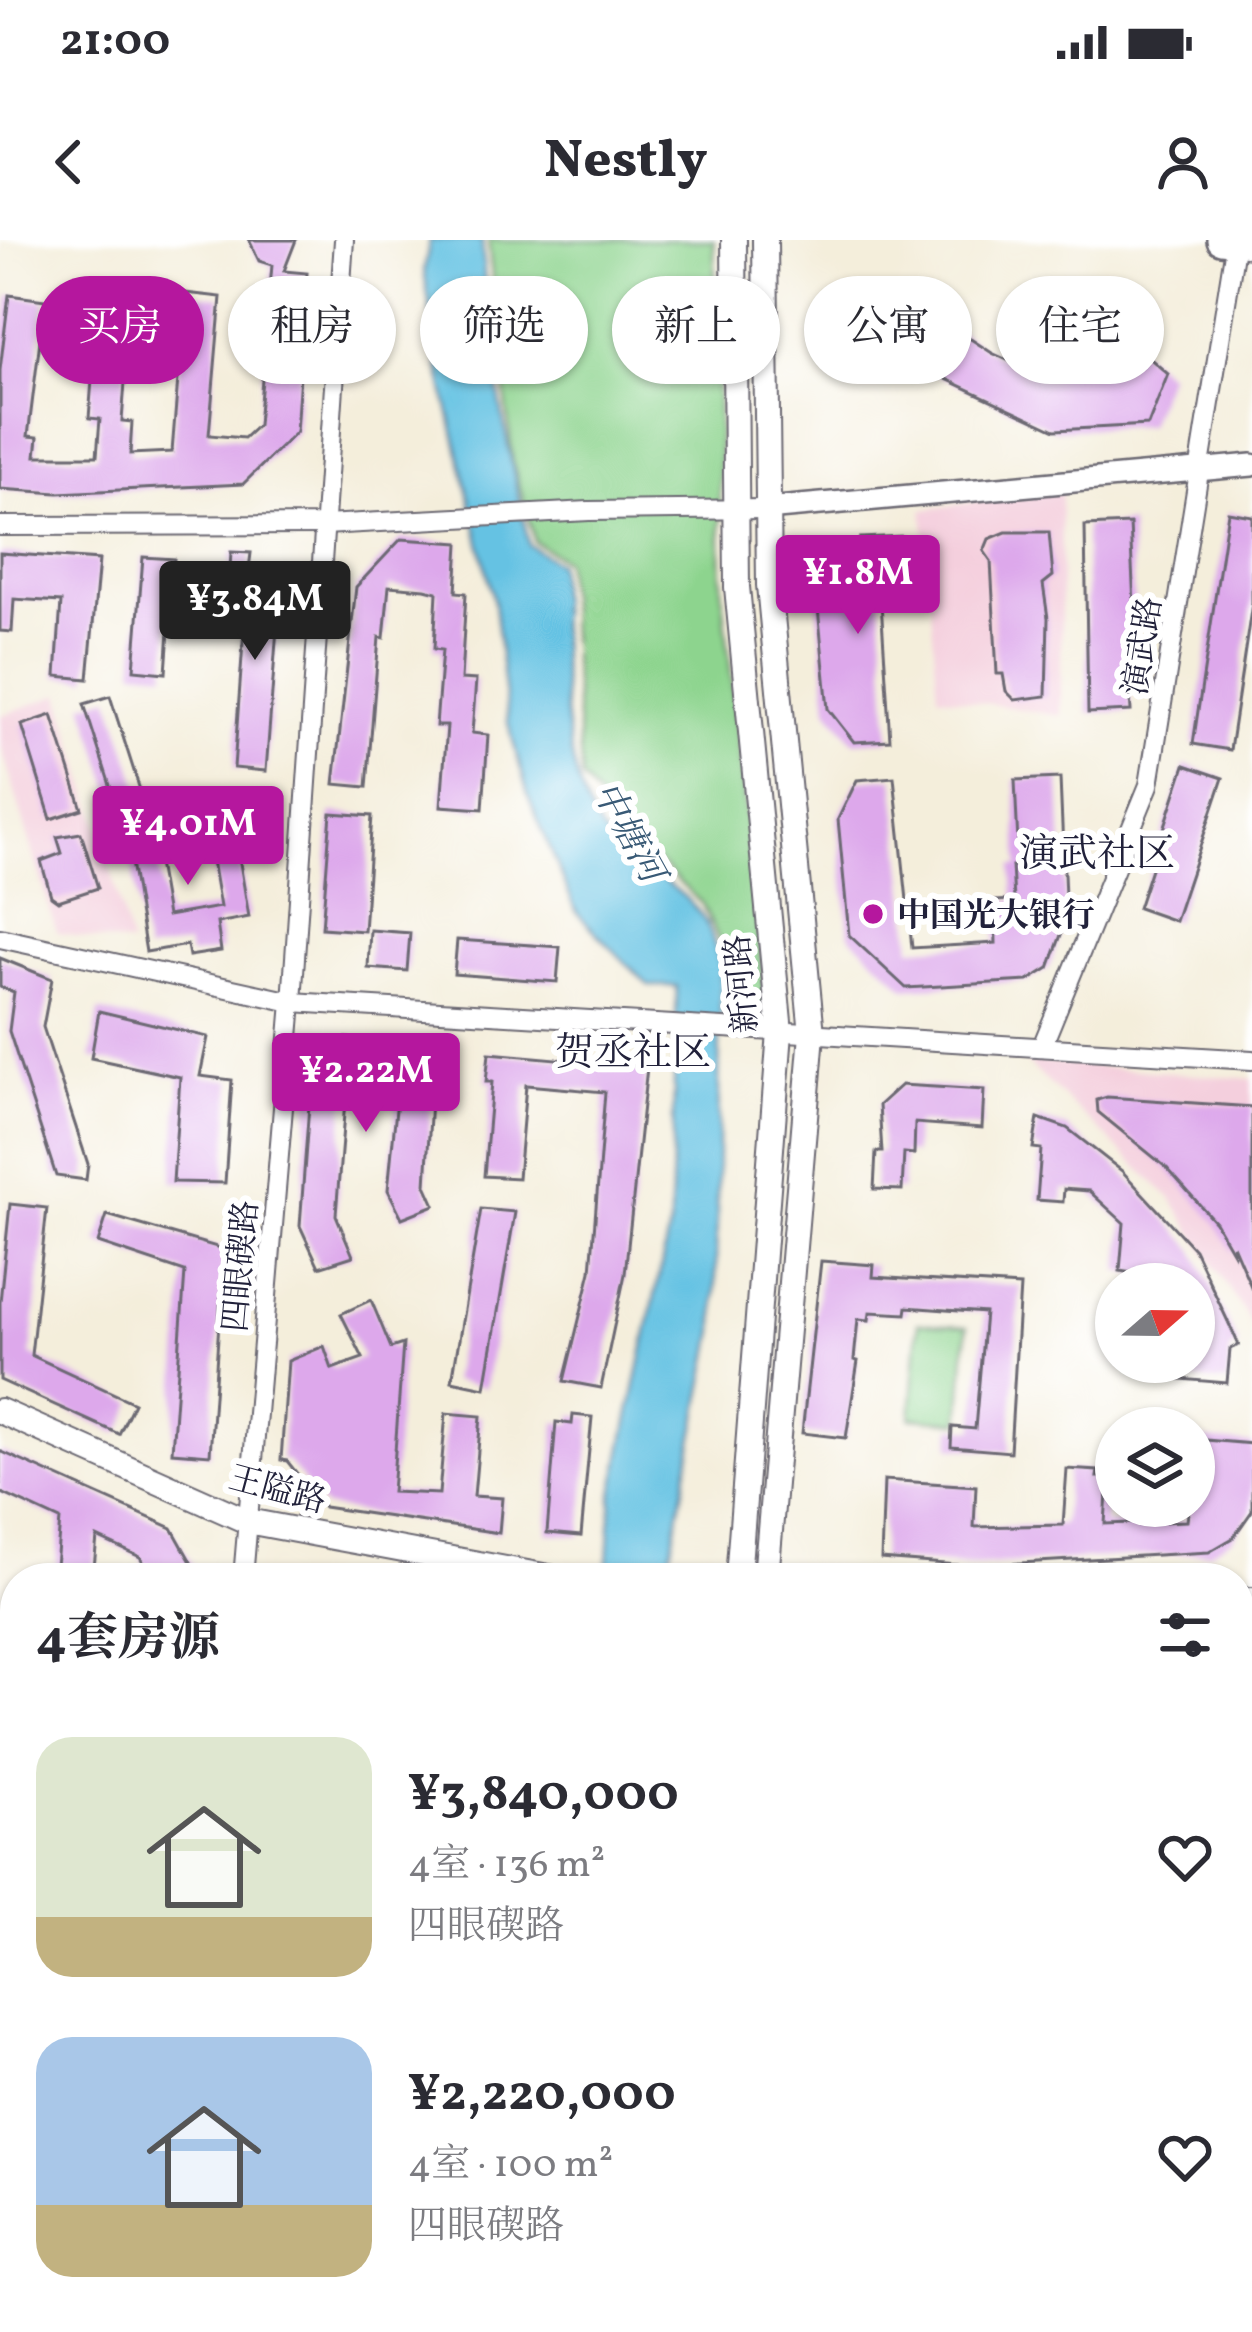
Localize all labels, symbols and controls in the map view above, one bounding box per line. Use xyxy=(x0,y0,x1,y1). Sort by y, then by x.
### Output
text: 21:00 xyxy=(60,11,170,74)
text: Nestly xyxy=(544,125,708,200)
icon: back xyxy=(36,129,102,195)
icon: person xyxy=(1150,129,1216,195)
chip: 买房 xyxy=(36,276,204,384)
chip: 租房 xyxy=(228,276,396,384)
chip: 筛选 xyxy=(420,276,588,384)
chip: 新上 xyxy=(612,276,780,384)
chip: 公寓 xyxy=(804,276,972,384)
chip: 住宅 xyxy=(996,276,1164,384)
pin: ¥1.8M xyxy=(774,535,942,637)
text: ¥1.8M xyxy=(803,547,913,601)
pin: ¥3.84M xyxy=(157,561,353,663)
text: ¥3.84M xyxy=(186,573,324,627)
street label: 演武路 xyxy=(1114,594,1175,699)
water label: 中塘河 xyxy=(578,774,677,898)
pin: ¥4.01M xyxy=(90,786,286,888)
text: ¥4.01M xyxy=(120,798,256,852)
district label: 演武社区 xyxy=(1019,829,1175,883)
place label: 中国光大银行 xyxy=(897,895,1095,941)
marker: 中国光大银行 xyxy=(860,901,886,927)
street label: 新河路 xyxy=(717,932,771,1035)
district label: 贺丞社区 xyxy=(555,1028,711,1082)
pin: ¥2.22M xyxy=(268,1033,464,1135)
text: ¥2.22M xyxy=(299,1045,433,1099)
street label: 四眼碶路 xyxy=(214,1199,272,1334)
north arrow xyxy=(1095,1263,1215,1383)
map controls xyxy=(1095,1263,1215,1527)
button: layers xyxy=(1095,1407,1215,1527)
street label: 王隘路 xyxy=(223,1457,331,1527)
icon: filters xyxy=(1152,1602,1218,1668)
text: 4套房源 xyxy=(36,1605,220,1676)
text: ¥3,840,000 xyxy=(408,1760,679,1831)
icon: home xyxy=(132,1785,276,1929)
icon: heart xyxy=(1152,1824,1218,1890)
text: 4室 · 136 m² xyxy=(408,1839,605,1893)
text: 四眼碶路 xyxy=(408,1901,564,1955)
text: ¥2,220,000 xyxy=(408,2060,676,2131)
icon: home xyxy=(132,2085,276,2229)
icon: heart xyxy=(1152,2124,1218,2190)
text: 4室 · 100 m² xyxy=(408,2139,613,2193)
text: 四眼碶路 xyxy=(408,2201,564,2255)

